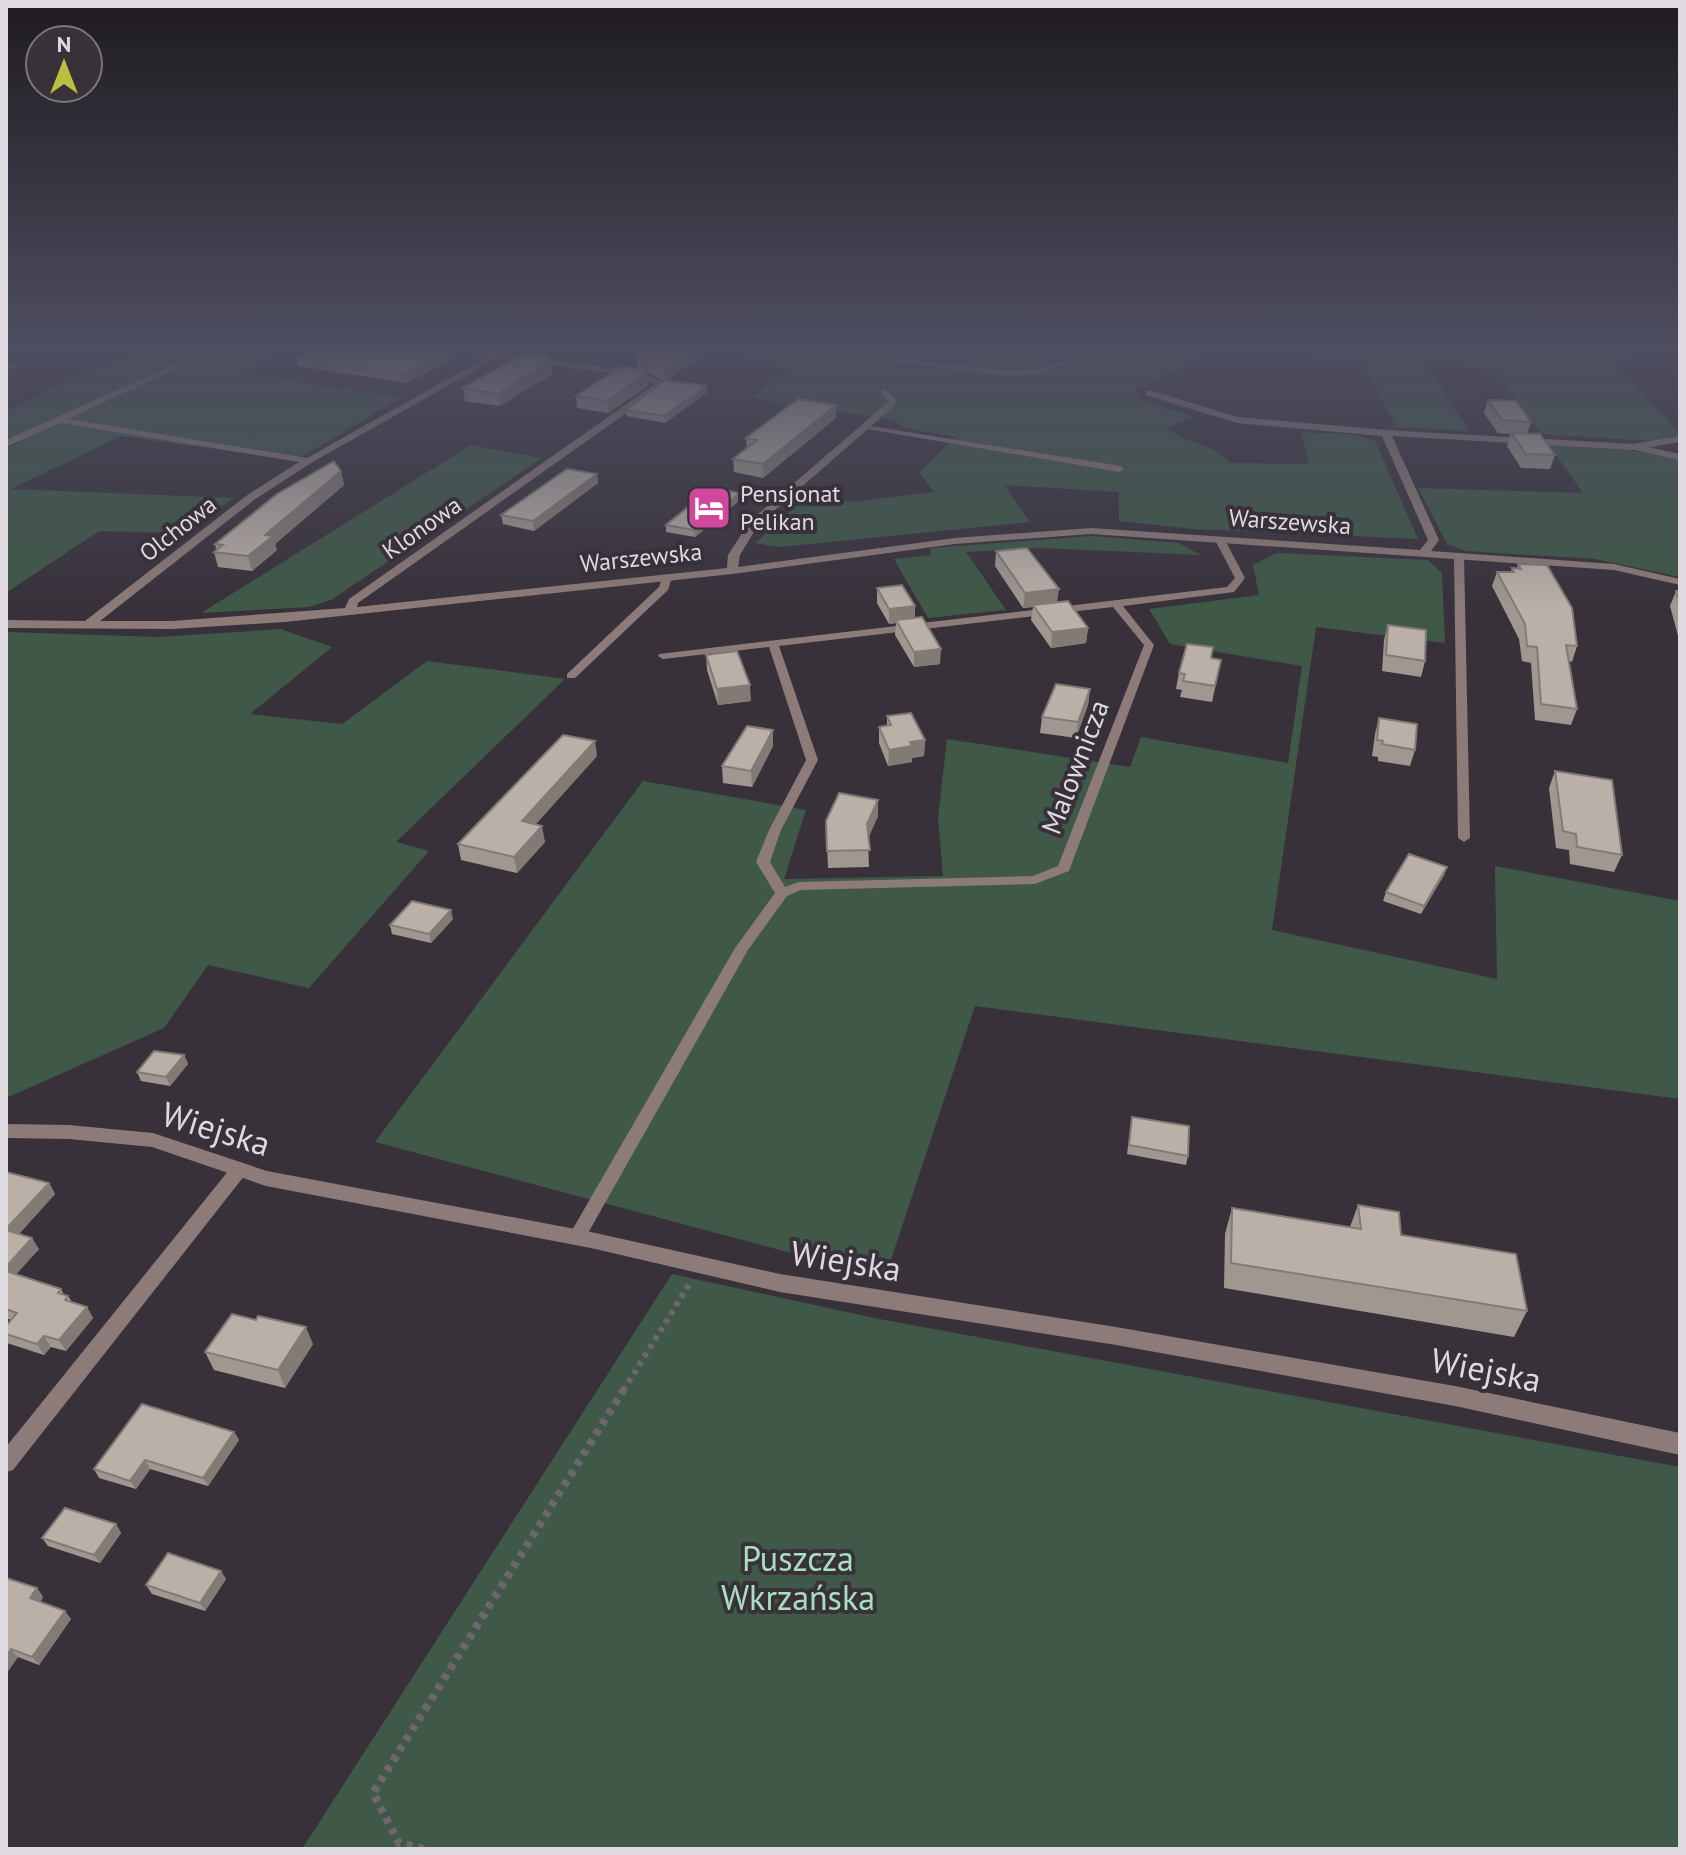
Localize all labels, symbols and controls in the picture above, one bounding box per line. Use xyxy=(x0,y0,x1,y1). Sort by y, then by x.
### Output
north arrow xyxy=(24,24,104,104)
text: N xyxy=(57,30,71,58)
place label: Pensjonat Pelikan xyxy=(740,478,840,537)
hotel icon: Pensjonat Pelikan xyxy=(685,484,733,532)
street label: Olchowa xyxy=(133,489,223,568)
street label: Klonowa xyxy=(376,489,467,566)
street label: Warszewska xyxy=(1228,502,1352,541)
street label: Warszewska xyxy=(578,536,703,579)
street label: Malownicza xyxy=(1032,694,1117,839)
street label: Wiejska xyxy=(157,1091,276,1165)
street label: Wiejska xyxy=(788,1230,904,1290)
street label: Wiejska xyxy=(1427,1337,1545,1401)
park label: Puszcza Wkrzańska xyxy=(721,1536,875,1619)

